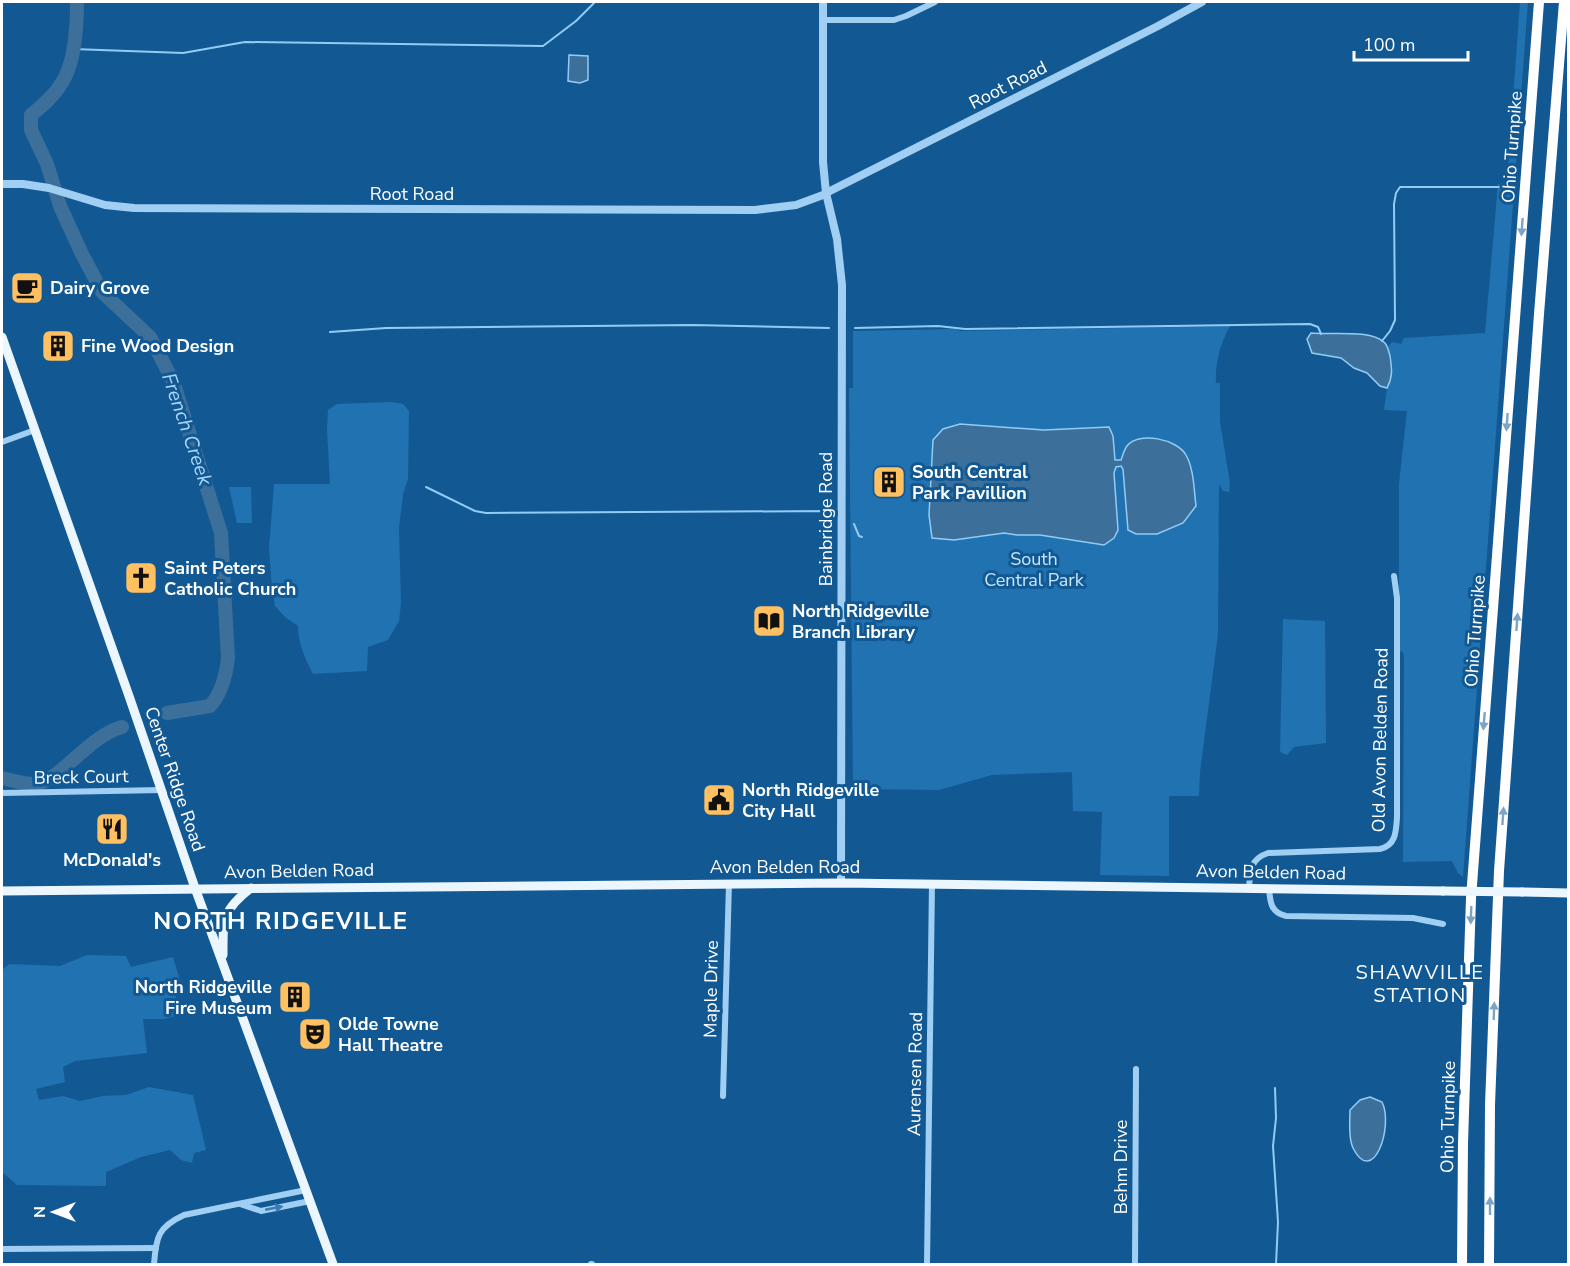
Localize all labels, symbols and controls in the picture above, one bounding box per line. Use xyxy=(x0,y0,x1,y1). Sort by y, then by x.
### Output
scale bar xyxy=(1354,24,1468,62)
text: 100 m xyxy=(1363,33,1415,57)
street label: Root Road xyxy=(965,55,1051,115)
street label: Ohio Turnpike xyxy=(1496,90,1528,204)
street label: Root Road xyxy=(370,182,454,206)
one-way arrow xyxy=(1517,218,1527,237)
cafe icon: Dairy Grove xyxy=(9,270,45,306)
place label: Dairy Grove xyxy=(50,276,150,300)
building icon: Fine Wood Design xyxy=(40,328,76,364)
place label: Fine Wood Design xyxy=(81,334,234,358)
water label: French Creek xyxy=(155,369,219,490)
one-way arrow xyxy=(1502,412,1512,431)
street label: Bainbridge Road xyxy=(814,452,838,586)
place label: South Central Park Pavillion xyxy=(912,460,1028,505)
building icon: South Central Park Pavillion xyxy=(871,464,907,500)
park label: South Central Park xyxy=(984,547,1085,592)
place label: Saint Peters Catholic Church xyxy=(164,556,296,601)
church icon: Saint Peters Catholic Church xyxy=(123,560,159,596)
street label: Ohio Turnpike xyxy=(1459,574,1491,688)
place label: North Ridgeville Branch Library xyxy=(792,599,929,644)
library icon: North Ridgeville Branch Library xyxy=(751,603,787,639)
one-way arrow xyxy=(1512,612,1522,631)
street label: Old Avon Belden Road xyxy=(1366,648,1394,832)
street label: Center Ridge Road xyxy=(139,703,211,855)
one-way arrow xyxy=(1480,711,1489,730)
street label: Breck Court xyxy=(33,764,129,790)
place label: North Ridgeville City Hall xyxy=(742,778,879,823)
public building icon: North Ridgeville City Hall xyxy=(701,782,737,818)
one-way arrow xyxy=(1498,807,1508,826)
restaurant icon: McDonald's xyxy=(94,811,130,847)
place label: McDonald's xyxy=(63,848,161,872)
street label: Avon Belden Road xyxy=(710,855,860,879)
street label: Avon Belden Road xyxy=(224,858,374,884)
street label: Avon Belden Road xyxy=(1196,859,1346,885)
district label: NORTH RIDGEVILLE xyxy=(153,905,409,937)
one-way arrow xyxy=(1466,906,1475,925)
street label: Maple Drive xyxy=(698,940,724,1038)
district label: SHAWVILLE STATION xyxy=(1356,959,1484,1009)
place label: North Ridgeville Fire Museum xyxy=(135,975,272,1020)
building icon: North Ridgeville Fire Museum xyxy=(277,979,313,1015)
one-way arrow xyxy=(1489,1002,1498,1021)
place label: Olde Towne Hall Theatre xyxy=(338,1012,443,1057)
street label: Aurensen Road xyxy=(902,1012,928,1136)
theatre icon: Olde Towne Hall Theatre xyxy=(297,1016,333,1052)
street label: Ohio Turnpike xyxy=(1435,1061,1461,1173)
street label: Behm Drive xyxy=(1109,1120,1133,1214)
north arrow xyxy=(24,1182,84,1242)
one-way arrow xyxy=(1485,1197,1495,1216)
one-way arrow xyxy=(265,1203,284,1212)
text: N xyxy=(29,1206,51,1218)

